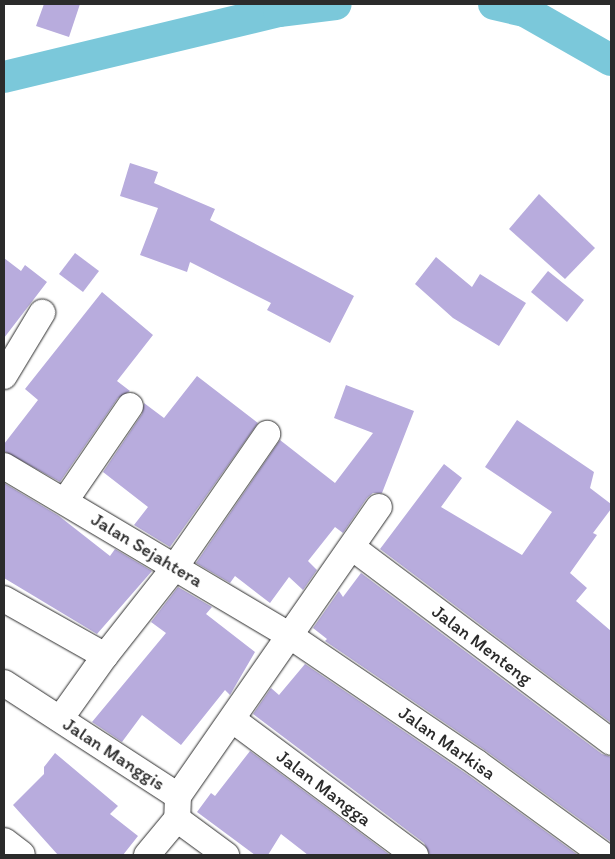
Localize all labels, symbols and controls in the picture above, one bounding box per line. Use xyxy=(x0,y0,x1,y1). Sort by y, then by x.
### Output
street label: Jalan Sejahtera xyxy=(87,508,207,592)
street label: Jalan Menteng xyxy=(428,600,536,690)
street label: Jalan Markisa xyxy=(394,701,500,785)
street label: Jalan Manggis xyxy=(59,713,169,795)
street label: Jalan Mangga xyxy=(272,745,376,831)

